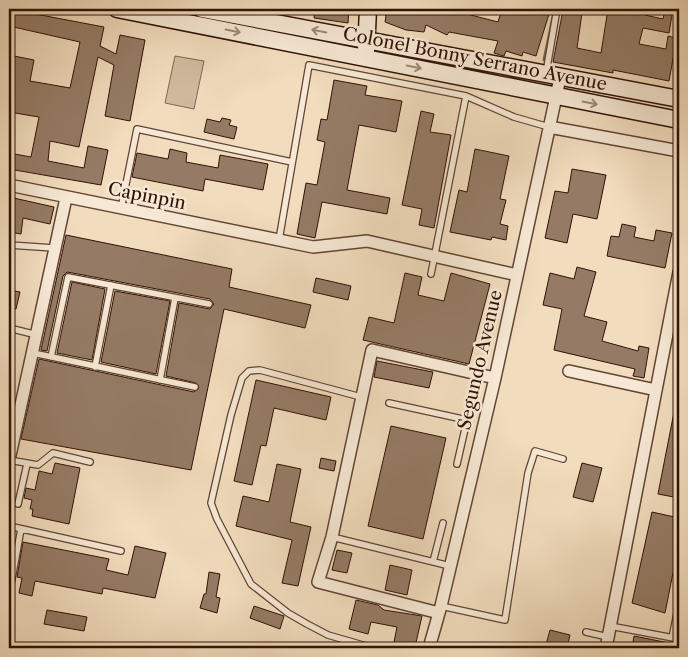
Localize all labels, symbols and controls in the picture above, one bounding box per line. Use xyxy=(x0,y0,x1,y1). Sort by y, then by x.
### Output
street label: Colonel Bonny Serrano Avenue xyxy=(341,23,609,95)
one-way arrow xyxy=(312,26,328,35)
one-way arrow xyxy=(225,27,241,37)
one-way arrow xyxy=(405,63,421,72)
one-way arrow xyxy=(582,98,598,108)
street label: Capinpin xyxy=(106,178,188,214)
street label: Segundo Avenue xyxy=(453,288,507,432)

